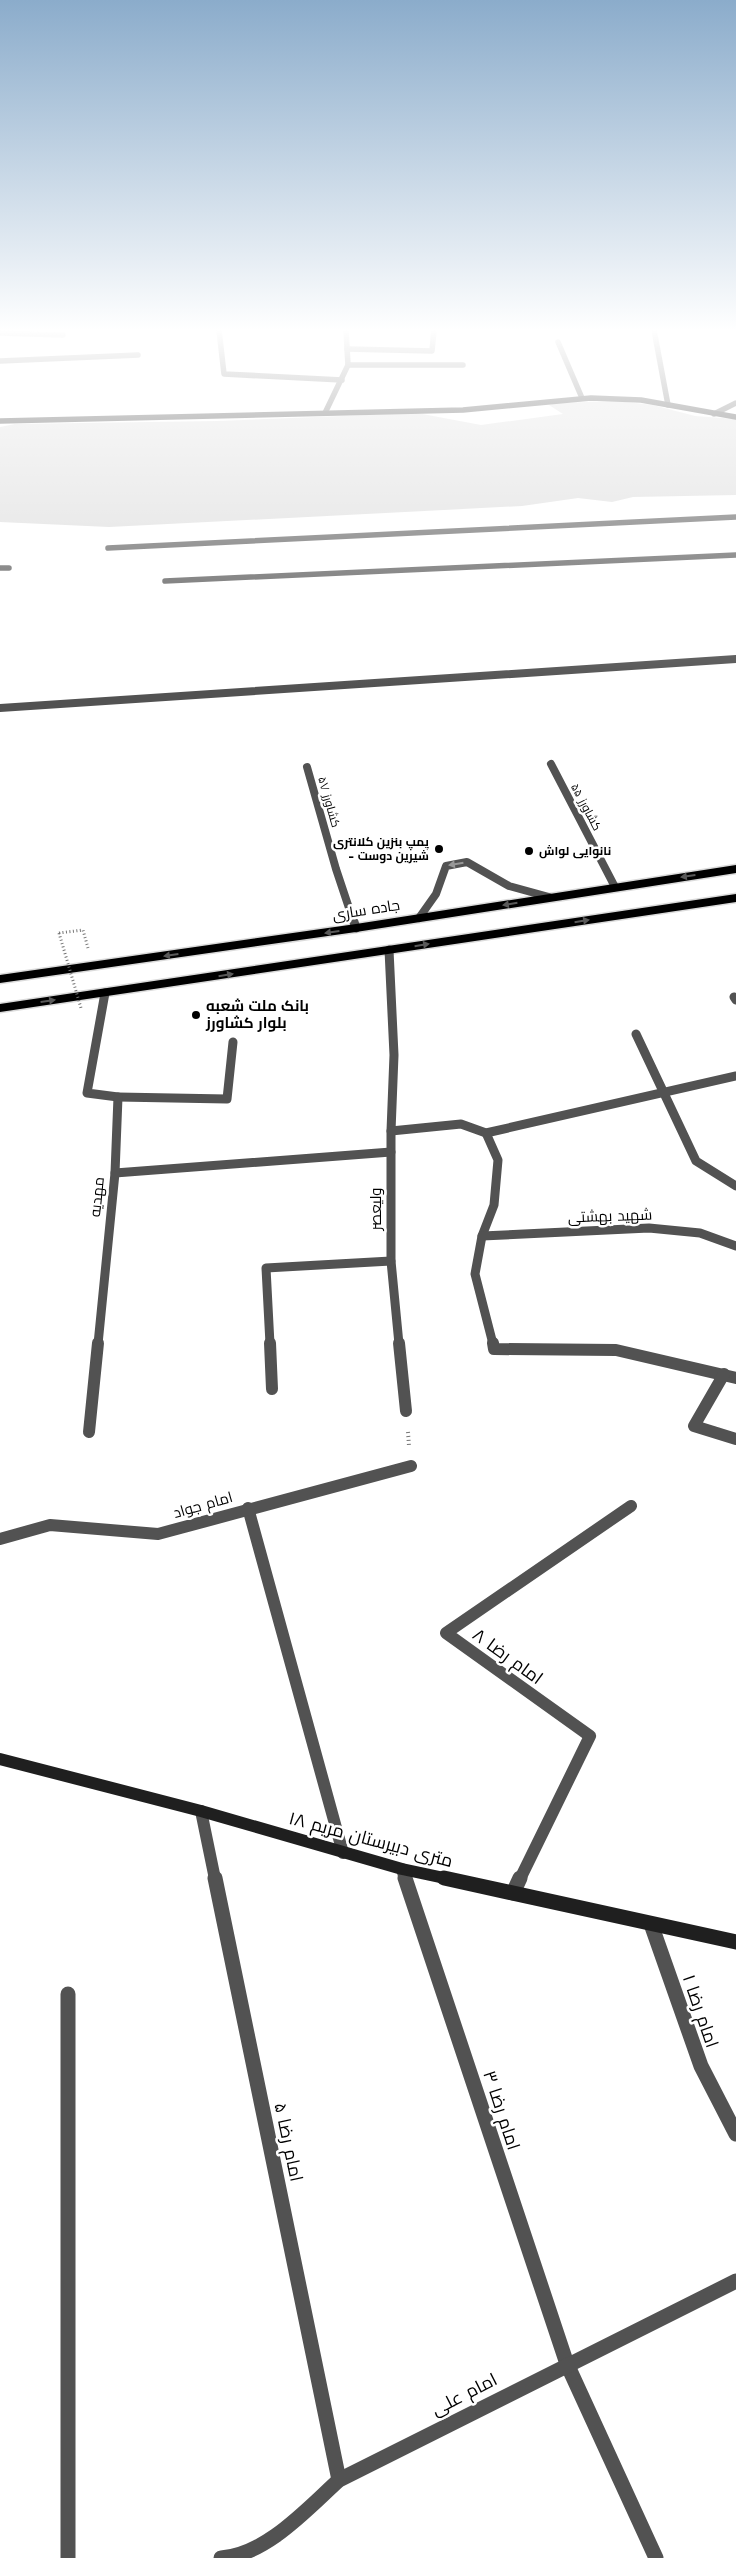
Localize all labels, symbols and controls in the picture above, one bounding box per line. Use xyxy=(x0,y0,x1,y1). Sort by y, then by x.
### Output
street label: کشاورز ۵۷ xyxy=(315,775,343,829)
street label: کشاورز ۵۵ xyxy=(568,781,604,833)
place label: پمپ بنزین کلانتری - شیرین دوست xyxy=(333,835,430,864)
marker: پمپ بنزین کلانتری - شیرین دوست xyxy=(433,843,445,855)
place label: نانوایی لواش xyxy=(539,844,611,859)
marker: نانوایی لواش xyxy=(523,845,535,857)
one-way arrow xyxy=(447,861,463,869)
one-way arrow xyxy=(679,872,695,880)
street label: جاده ساری xyxy=(331,896,401,925)
one-way arrow xyxy=(502,900,518,908)
one-way arrow xyxy=(575,917,591,925)
one-way arrow xyxy=(324,928,340,936)
one-way arrow xyxy=(414,941,430,949)
one-way arrow xyxy=(163,951,179,959)
one-way arrow xyxy=(219,970,235,978)
one-way arrow xyxy=(41,997,57,1005)
place label: بانک ملت شعبه بلوار کشاورز xyxy=(205,997,309,1032)
marker: بانک ملت شعبه بلوار کشاورز xyxy=(190,1009,202,1021)
street label: مهدیه xyxy=(86,1176,109,1218)
street label: ولیعصر xyxy=(367,1187,385,1232)
street label: شهید بهشتی xyxy=(568,1206,652,1227)
street label: امام جواد xyxy=(171,1488,235,1523)
street label: امام رضا ۸ xyxy=(468,1624,547,1690)
street label: ۱۸ متری دبیرستان مریم xyxy=(286,1807,455,1873)
street label: امام رضا ۱ xyxy=(677,1972,723,2051)
street label: امام رضا ۳ xyxy=(477,2068,525,2153)
street label: امام رضا ۵ xyxy=(268,2101,308,2184)
street label: امام علی xyxy=(428,2368,501,2421)

